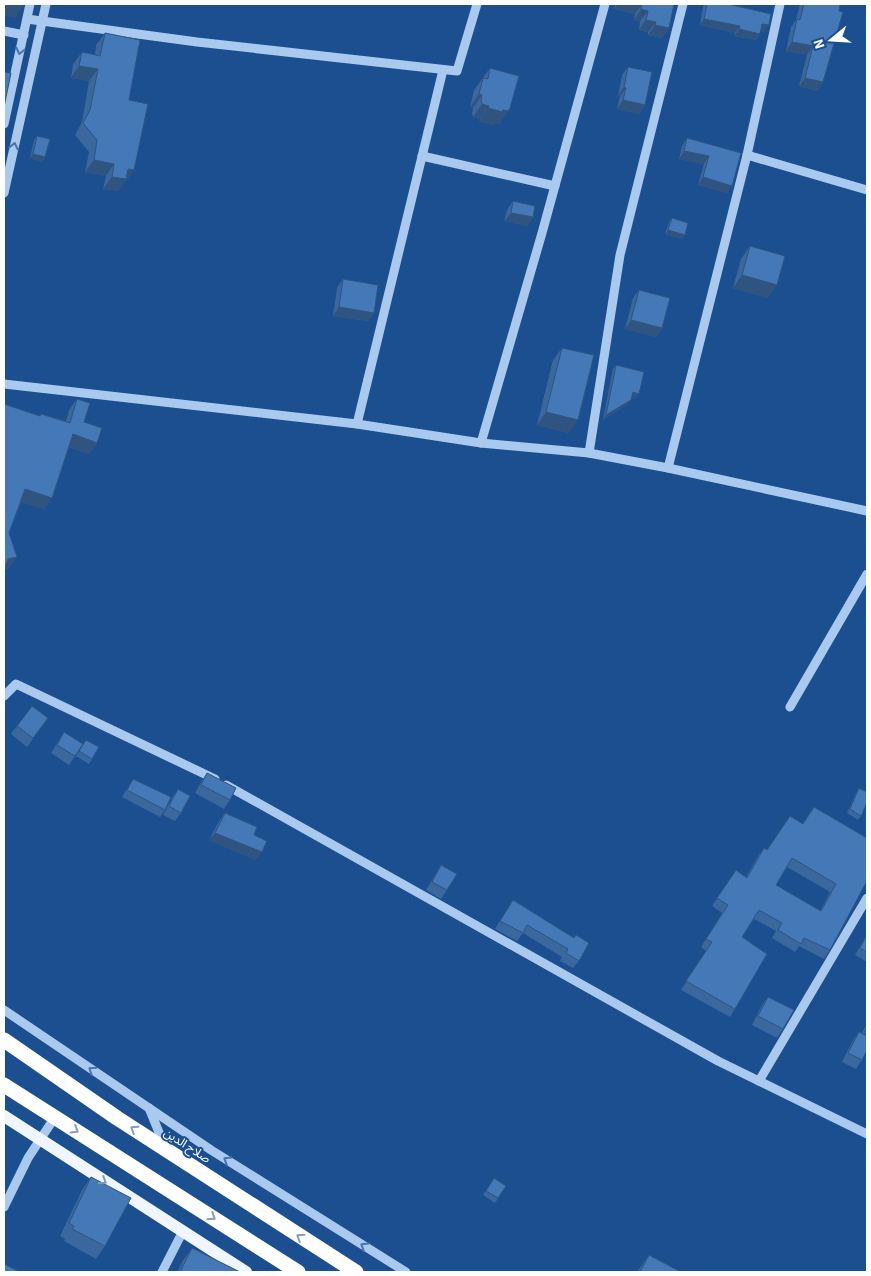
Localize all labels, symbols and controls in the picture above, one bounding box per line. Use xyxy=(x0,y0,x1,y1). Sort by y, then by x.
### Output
north arrow xyxy=(806,15,856,65)
text: N xyxy=(809,36,831,51)
one-way arrow xyxy=(15,47,26,56)
one-way arrow xyxy=(8,141,19,150)
one-way arrow xyxy=(88,1067,97,1076)
one-way arrow xyxy=(69,1123,78,1133)
street label: صلاح الدين xyxy=(160,1124,214,1168)
one-way arrow xyxy=(131,1126,140,1136)
one-way arrow xyxy=(223,1156,232,1166)
one-way arrow xyxy=(98,1175,107,1184)
one-way arrow xyxy=(207,1210,216,1220)
one-way arrow xyxy=(296,1234,305,1244)
one-way arrow xyxy=(361,1243,370,1253)

